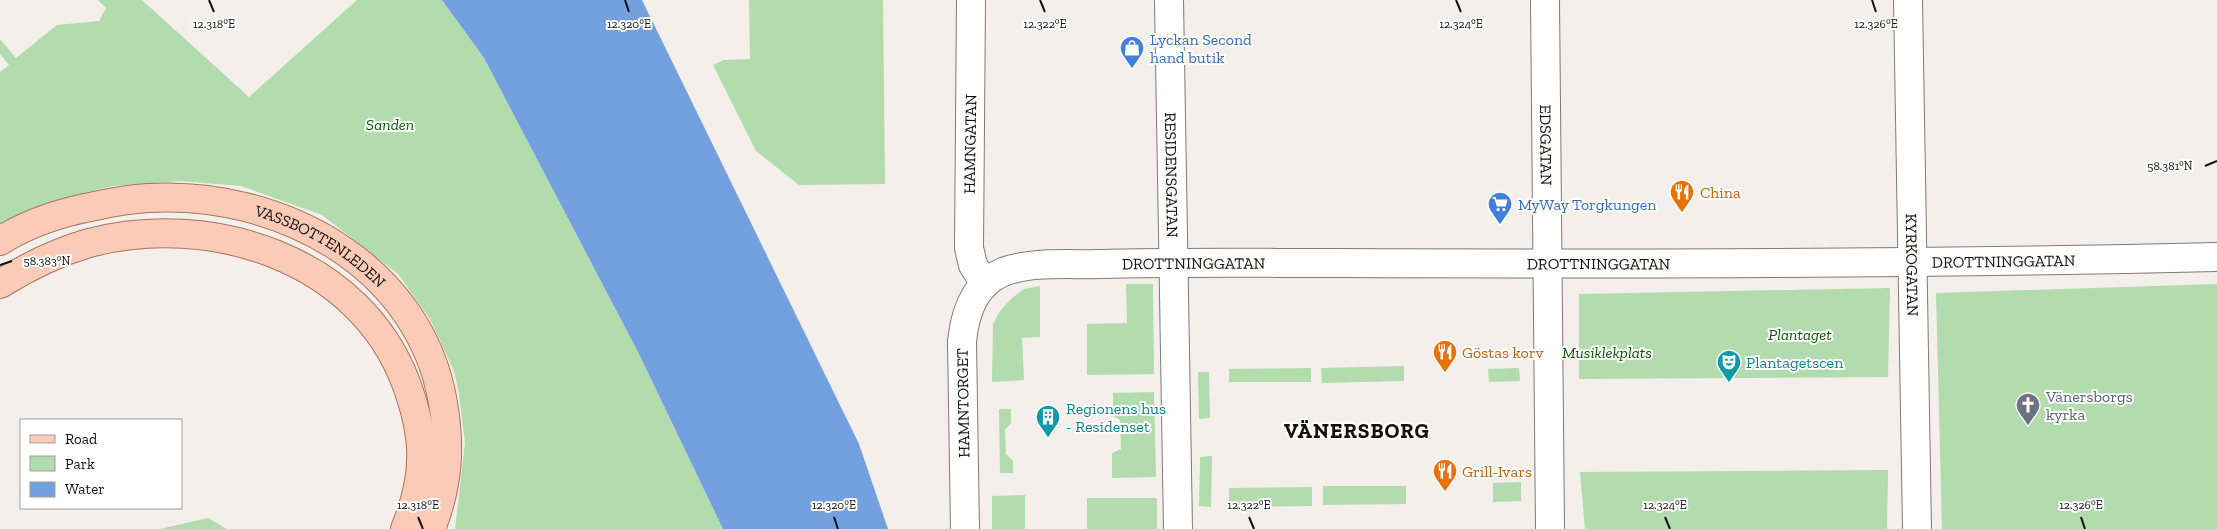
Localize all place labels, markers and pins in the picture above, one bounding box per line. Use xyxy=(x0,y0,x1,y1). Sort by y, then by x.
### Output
place label: Lyckan Second hand butik xyxy=(1150,30,1252,67)
shop icon: Lyckan Second hand butik xyxy=(1119,35,1145,69)
restaurant icon: China xyxy=(1669,179,1695,213)
place label: China xyxy=(1700,183,1741,202)
supermarket icon: MyWay Torgkungen xyxy=(1487,191,1513,225)
place label: MyWay Torgkungen xyxy=(1518,195,1657,214)
restaurant icon: Göstas korv xyxy=(1432,339,1458,373)
place label: Göstas korv xyxy=(1462,343,1544,362)
theatre icon: Plantagetscen xyxy=(1716,349,1742,383)
place label: Plantagetscen xyxy=(1746,353,1844,372)
place label: Vänersborgs kyrka xyxy=(2045,387,2133,424)
church icon: Vänersborgs kyrka xyxy=(2015,392,2041,426)
place label: Regionens hus - Residenset xyxy=(1066,399,1166,436)
building icon: Regionens hus - Residenset xyxy=(1035,404,1061,438)
restaurant icon: Grill-Ivars xyxy=(1432,458,1458,492)
place label: Grill-Ivars xyxy=(1462,462,1532,481)

